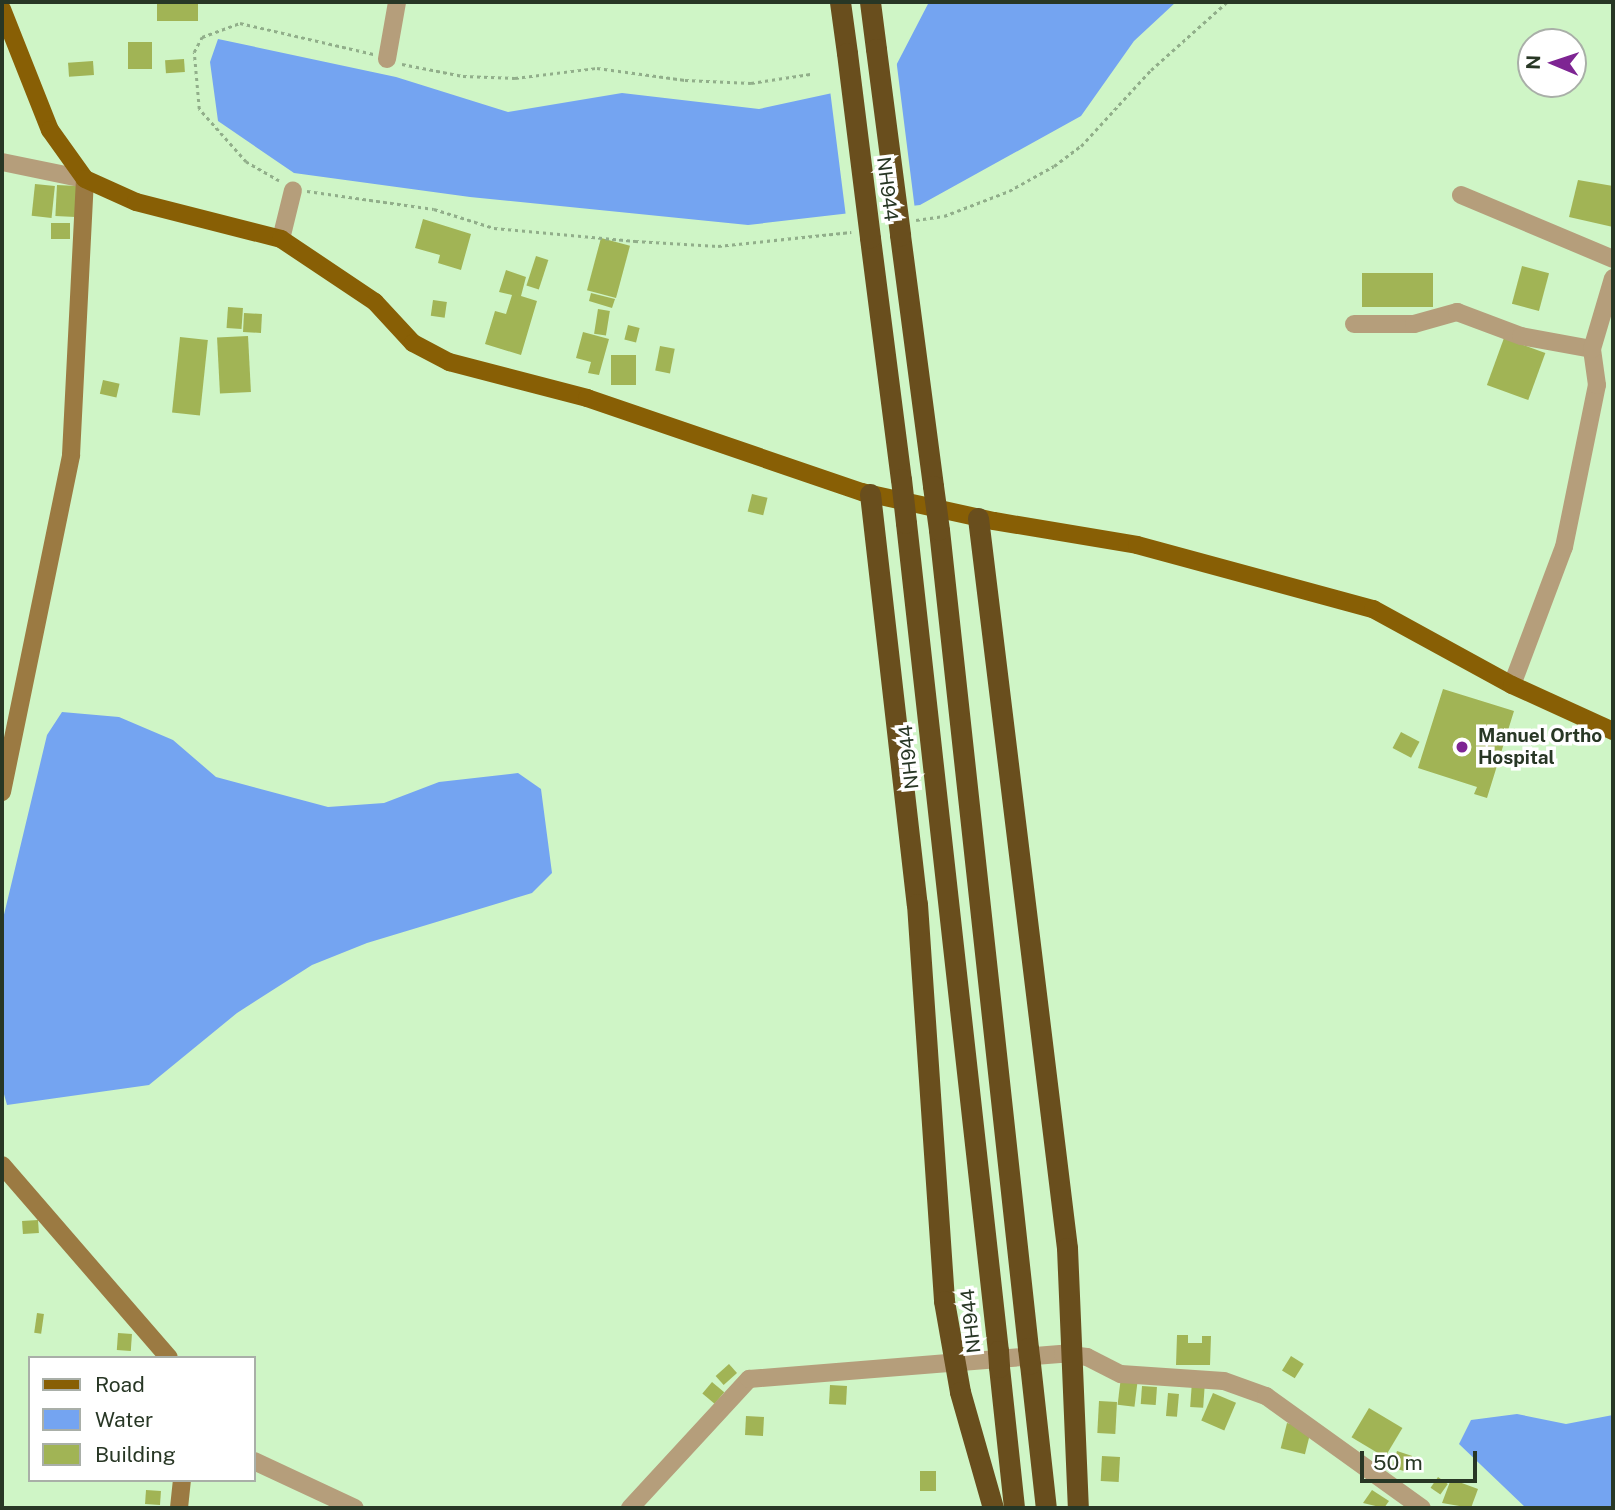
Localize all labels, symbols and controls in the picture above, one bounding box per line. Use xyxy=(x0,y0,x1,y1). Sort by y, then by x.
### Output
north arrow xyxy=(1517,28,1587,98)
text: N xyxy=(1522,55,1544,70)
street label: NH944 xyxy=(872,156,902,222)
street label: NH944 xyxy=(894,724,924,790)
place label: Manuel Ortho Hospital xyxy=(1478,725,1602,769)
marker: Manuel Ortho Hospital xyxy=(1452,737,1472,757)
street label: NH944 xyxy=(956,1288,986,1354)
legend xyxy=(28,1356,256,1482)
text: Road xyxy=(95,1372,145,1397)
text: Water xyxy=(95,1407,153,1432)
scale bar xyxy=(1363,1436,1480,1480)
text: Building xyxy=(95,1442,176,1467)
text: 50 m xyxy=(1373,1450,1423,1475)

